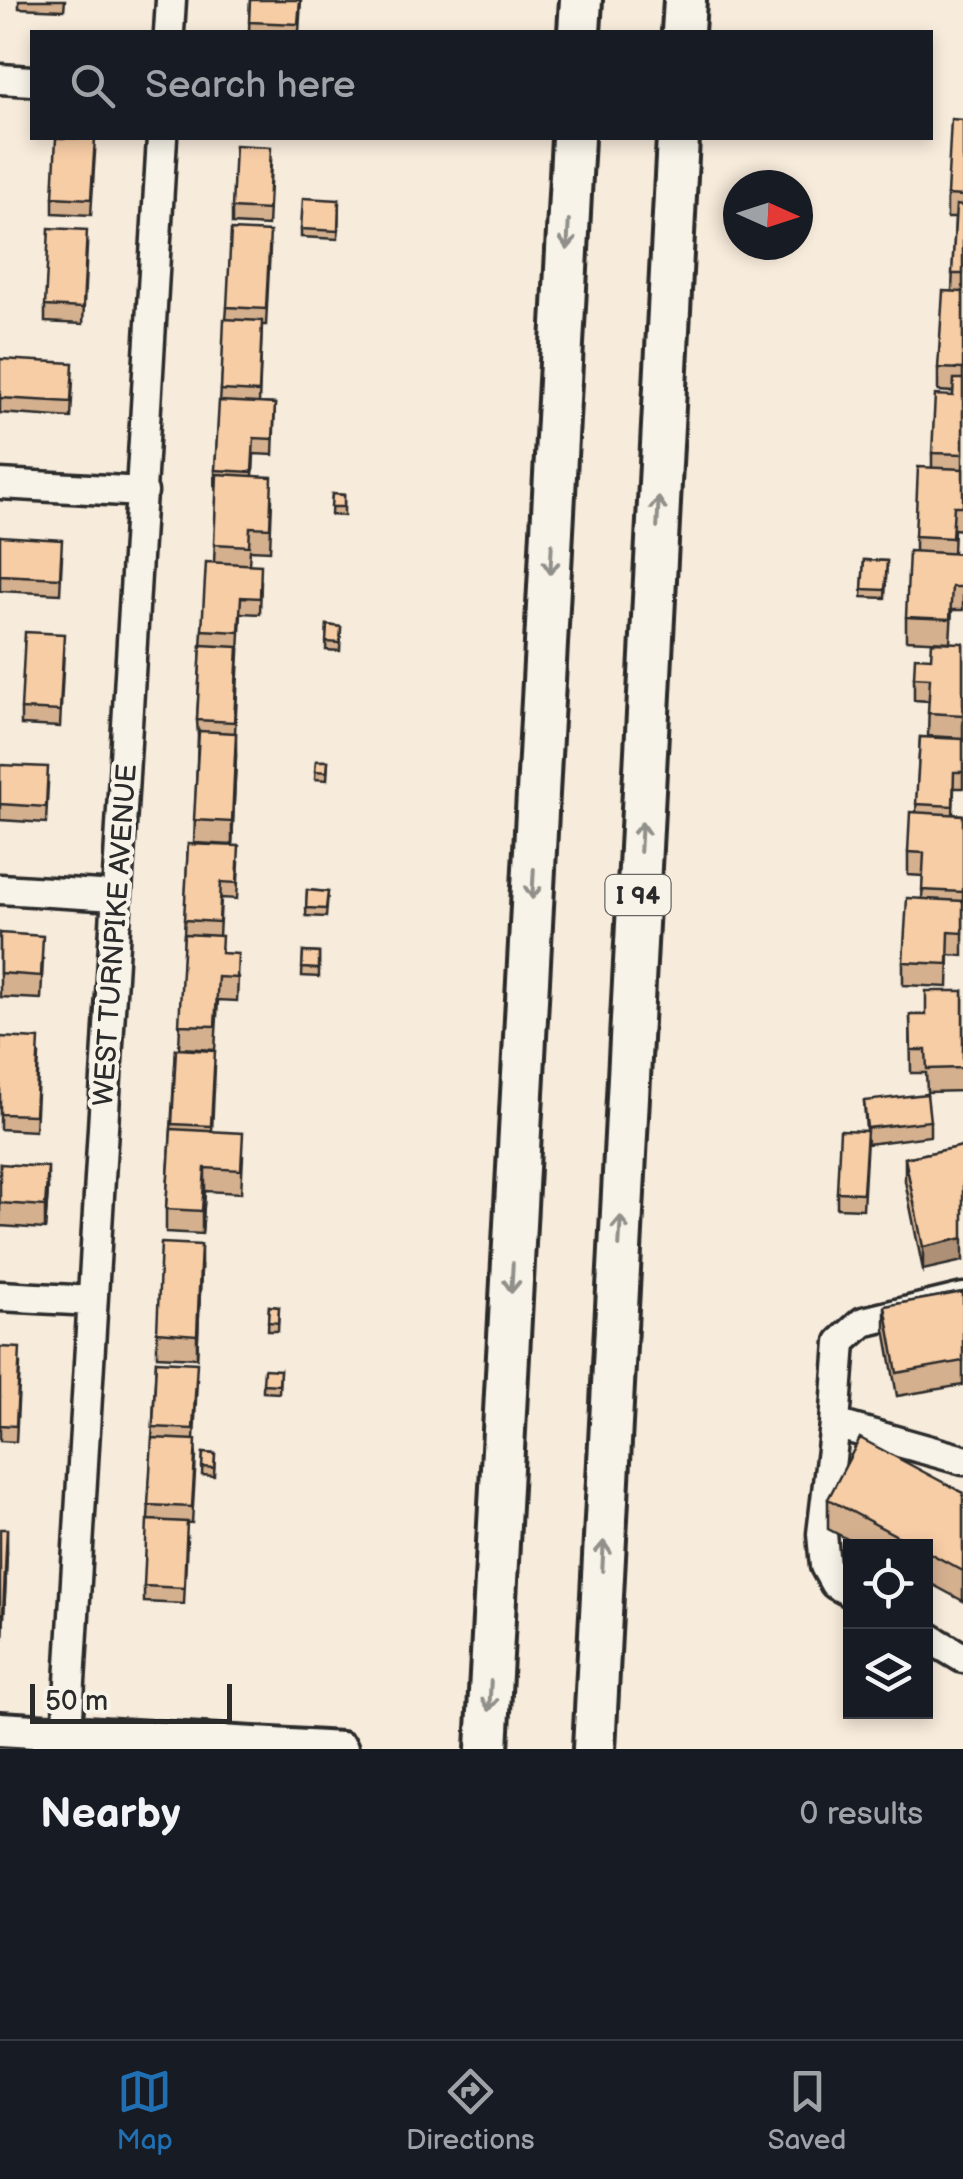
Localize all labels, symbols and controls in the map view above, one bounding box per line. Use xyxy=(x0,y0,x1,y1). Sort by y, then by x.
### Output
search box xyxy=(30,30,933,140)
icon: search xyxy=(65,58,120,113)
text: Search here xyxy=(145,63,356,108)
north arrow xyxy=(723,170,813,260)
one-way arrow xyxy=(558,218,577,250)
one-way arrow xyxy=(649,497,668,529)
one-way arrow xyxy=(541,543,560,575)
street label: WEST TURNPIKE AVENUE xyxy=(87,763,144,1107)
one-way arrow xyxy=(632,821,651,853)
one-way arrow xyxy=(523,867,542,899)
road number: I 94 xyxy=(606,875,670,915)
one-way arrow xyxy=(611,1216,630,1248)
one-way arrow xyxy=(502,1262,521,1294)
map controls xyxy=(843,1539,933,1719)
button: locate xyxy=(843,1539,933,1629)
one-way arrow xyxy=(594,1540,613,1572)
button: layers xyxy=(843,1629,933,1719)
scale bar xyxy=(30,1679,232,1724)
one-way arrow xyxy=(480,1680,499,1712)
text: 50 m xyxy=(45,1685,108,1718)
text: Nearby xyxy=(40,1789,180,1840)
text: 0 results xyxy=(800,1795,923,1834)
tab: Map xyxy=(117,2064,173,2157)
tab: Directions xyxy=(406,2064,535,2157)
tab: Saved xyxy=(768,2064,846,2157)

